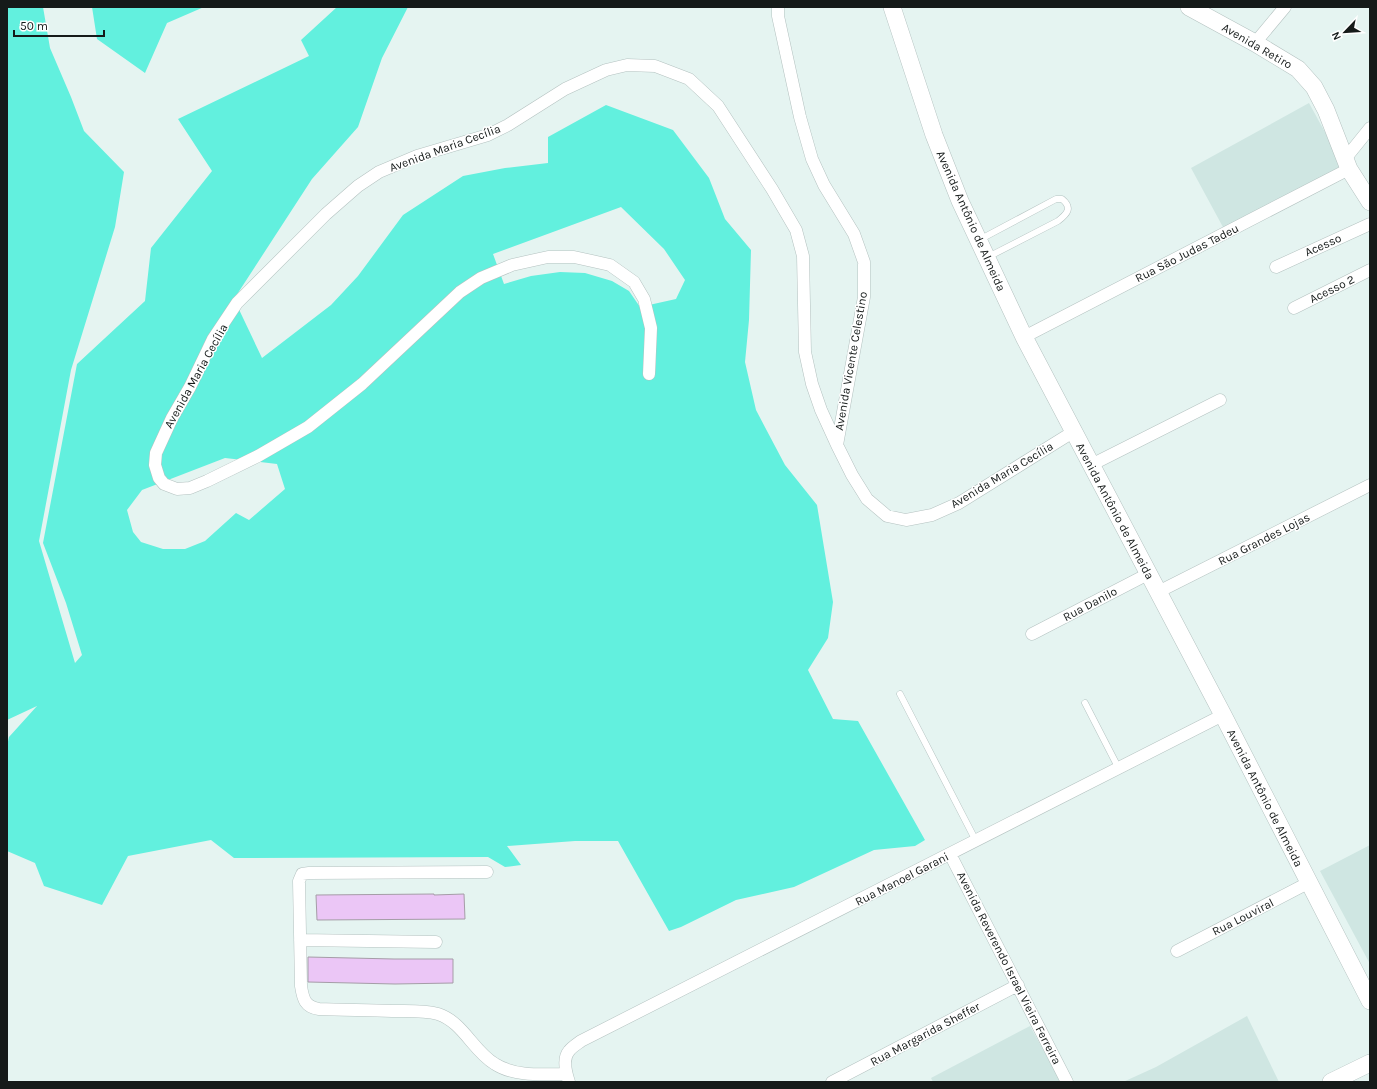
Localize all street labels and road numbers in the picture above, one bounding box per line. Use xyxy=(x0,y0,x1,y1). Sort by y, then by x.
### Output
street label: Avenida Retiro xyxy=(1219,20,1295,72)
street label: Avenida Maria Cecília xyxy=(388,121,502,175)
street label: Avenida Antônio de Almeida xyxy=(934,148,1008,294)
street label: Rua São Judas Tadeu xyxy=(1133,221,1241,285)
street label: Acesso xyxy=(1303,231,1343,259)
street label: Acesso 2 xyxy=(1307,272,1357,306)
street label: Avenida Vicente Celestino xyxy=(832,290,870,432)
street label: Avenida Maria Cecília xyxy=(161,321,231,431)
street label: Avenida Maria Cecília xyxy=(948,439,1056,511)
street label: Avenida Antônio de Almeida xyxy=(1073,440,1157,582)
street label: Rua Grandes Lojas xyxy=(1216,510,1312,568)
street label: Rua Danilo xyxy=(1061,584,1119,624)
street label: Avenida Antônio de Almeida xyxy=(1224,727,1306,869)
street label: Rua Manoel Garani xyxy=(853,849,951,909)
street label: Avenida Reverendo Israel Vieira Ferreira xyxy=(954,869,1064,1067)
street label: Rua Louviral xyxy=(1210,895,1276,939)
street label: Rua Margarida Sheffer xyxy=(868,999,983,1069)

